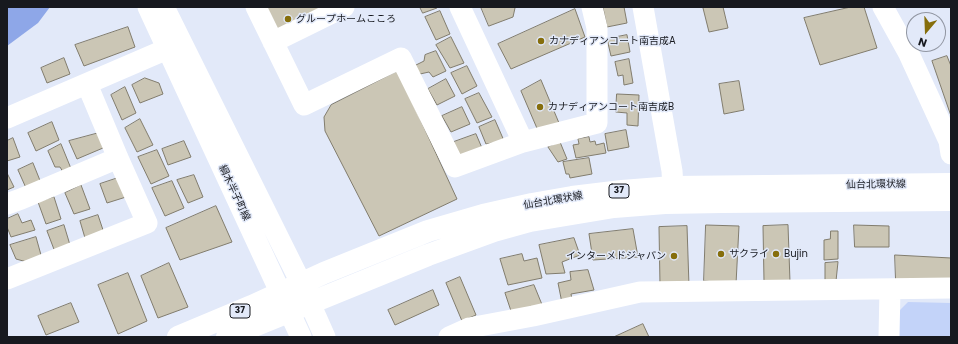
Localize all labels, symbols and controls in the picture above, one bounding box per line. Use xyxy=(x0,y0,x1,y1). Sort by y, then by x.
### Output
north arrow xyxy=(906,12,946,52)
place label: グループホームこころ xyxy=(296,13,396,25)
marker: グループホームこころ xyxy=(283,14,293,24)
text: N xyxy=(916,33,929,51)
place label: カナディアンコート南吉成A xyxy=(549,35,676,47)
marker: カナディアンコート南吉成A xyxy=(536,36,546,46)
place label: カナディアンコート南吉成B xyxy=(548,101,674,113)
marker: カナディアンコート南吉成B xyxy=(535,102,545,112)
street label: 綱木半子町線 xyxy=(216,163,252,223)
street label: 仙台北環状線 xyxy=(846,178,906,192)
road number: 37 xyxy=(609,184,629,198)
street label: 仙台北環状線 xyxy=(522,190,584,212)
place label: サクライ xyxy=(729,248,769,260)
place label: Bujin xyxy=(784,248,808,260)
marker: サクライ xyxy=(716,249,726,259)
marker: Bujin xyxy=(771,249,781,259)
place label: インターメドジャパン xyxy=(566,250,666,262)
marker: インターメドジャパン xyxy=(669,251,679,261)
road number: 37 xyxy=(230,304,250,318)

